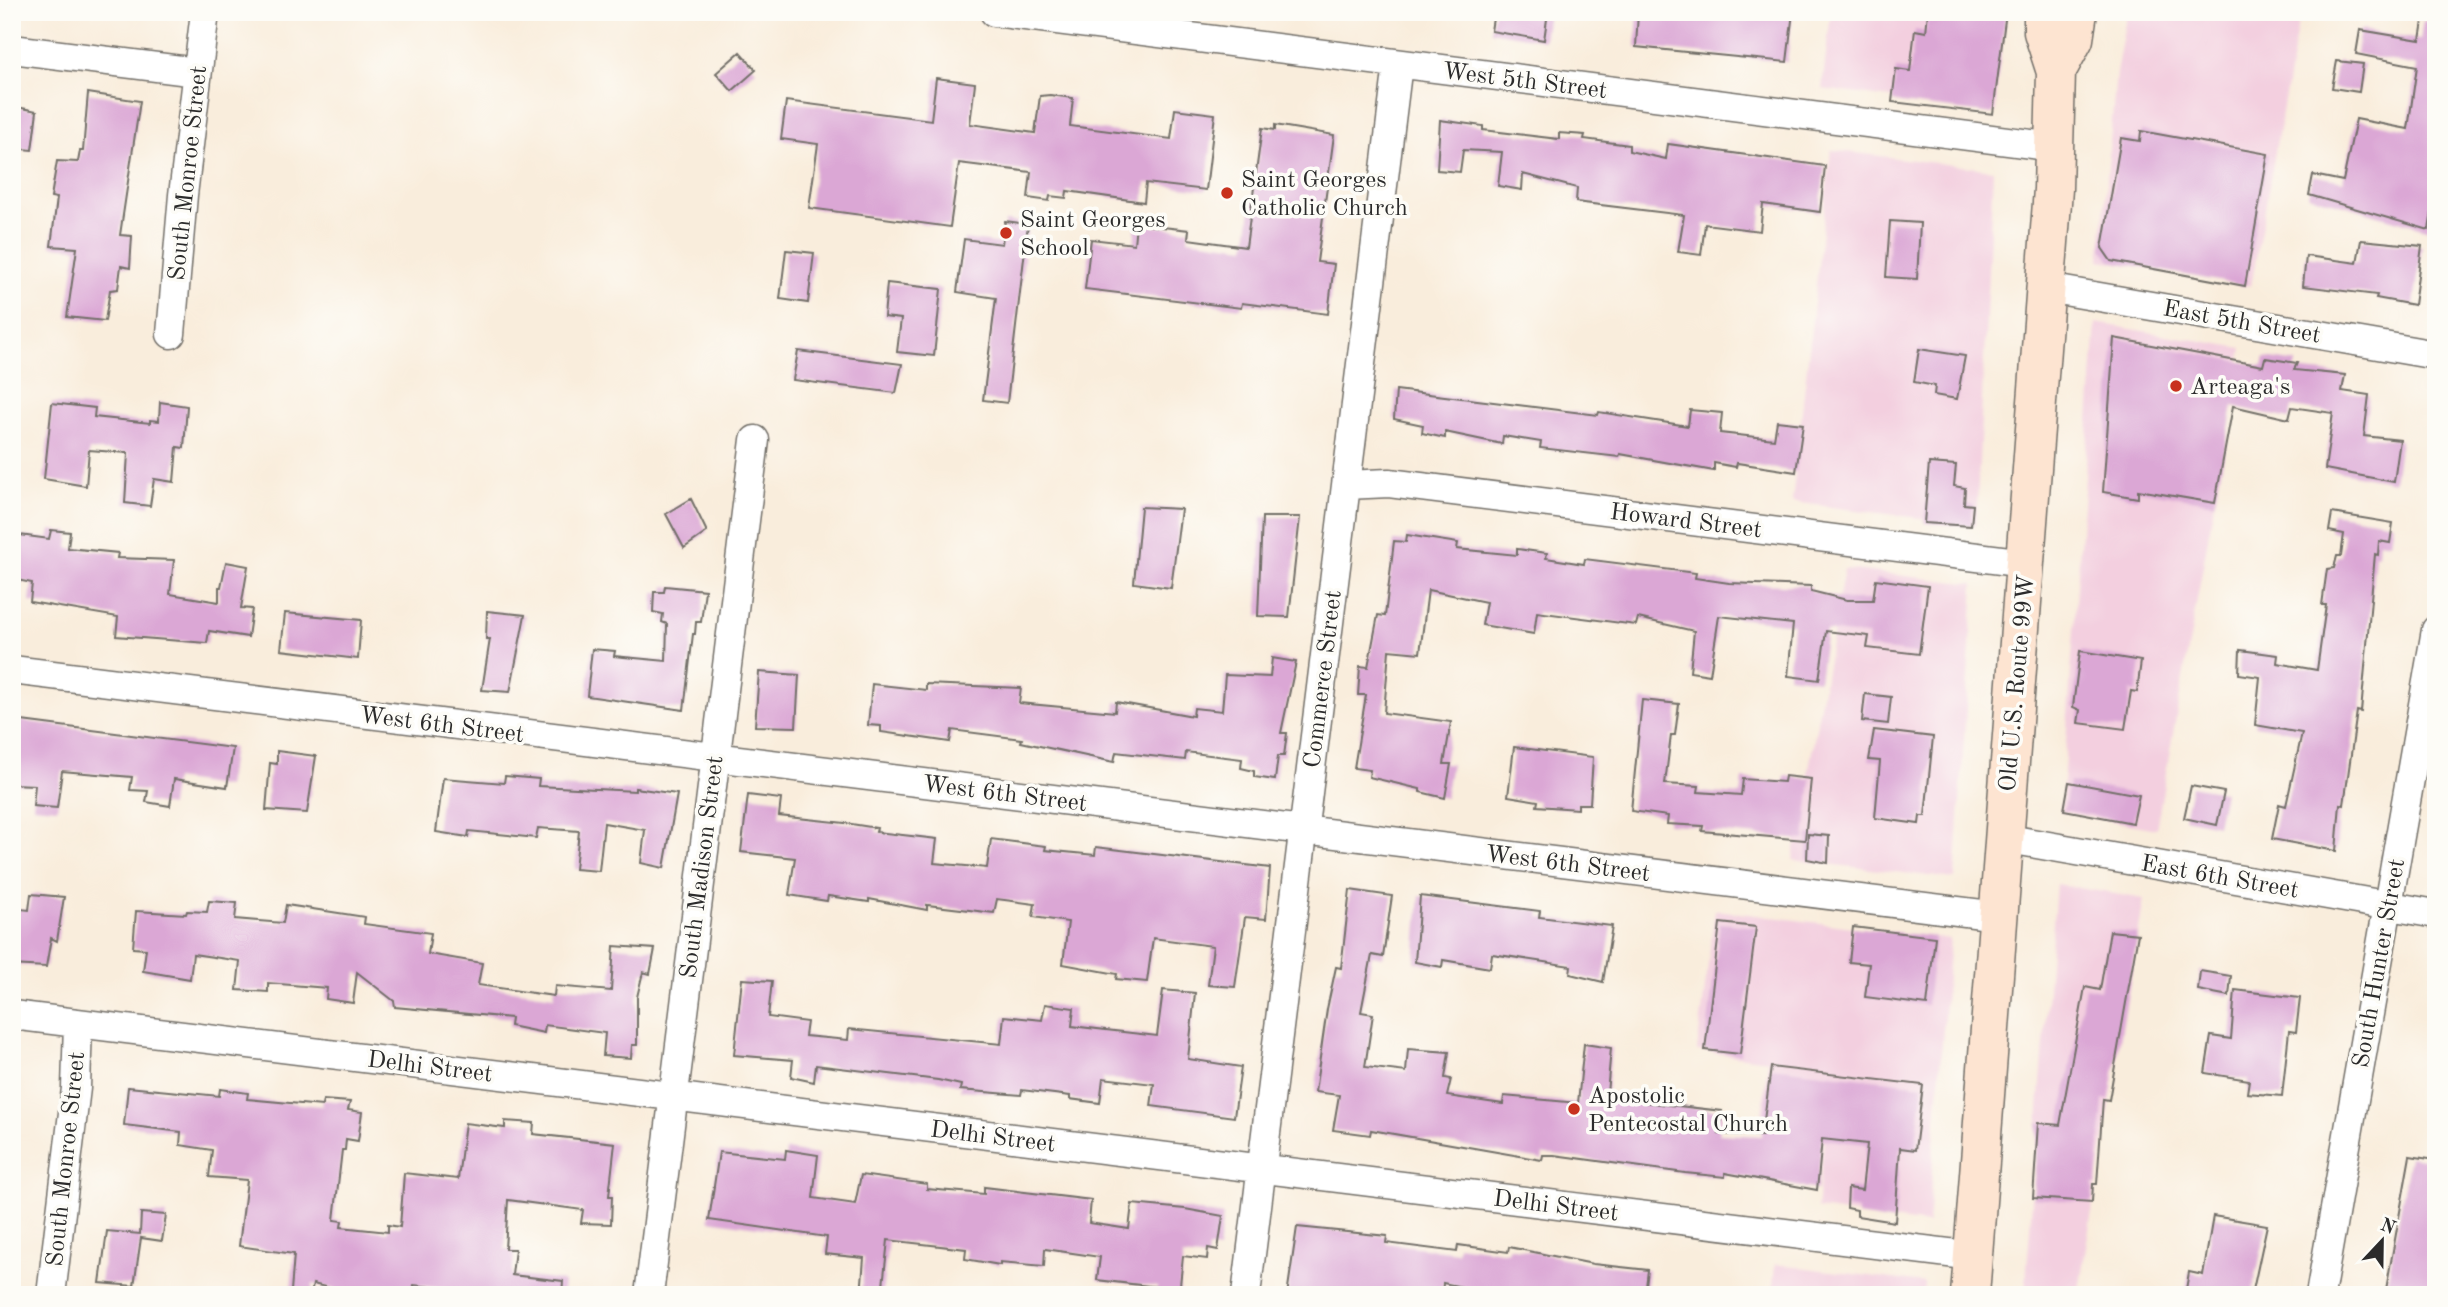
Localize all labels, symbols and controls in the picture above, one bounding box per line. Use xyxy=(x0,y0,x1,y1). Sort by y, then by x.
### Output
street label: West 5th Street xyxy=(1441,60,1608,104)
street label: South Monroe Street xyxy=(166,65,212,282)
place label: Saint Georges Catholic Church xyxy=(1241,169,1408,221)
marker: Saint Georges Catholic Church xyxy=(1219,185,1235,201)
place label: Saint Georges School xyxy=(1020,209,1166,261)
marker: Saint Georges School xyxy=(998,225,1014,241)
street label: East 5th Street xyxy=(2161,297,2322,349)
place label: Arteaga's xyxy=(2190,376,2290,400)
marker: Arteaga's xyxy=(2168,378,2184,394)
street label: Howard Street xyxy=(1608,501,1763,543)
street label: Old U.S. Route 99W xyxy=(1997,573,2039,793)
street label: Commerce Street xyxy=(1301,589,1347,769)
street label: West 6th Street xyxy=(358,704,525,748)
street label: South Madison Street xyxy=(677,754,729,980)
street label: West 6th Street xyxy=(921,773,1088,817)
street label: West 6th Street xyxy=(1484,843,1651,887)
street label: East 6th Street xyxy=(2139,852,2300,904)
street label: South Hunter Street xyxy=(2350,857,2410,1070)
street label: Delhi Street xyxy=(366,1048,494,1088)
street label: South Monroe Street xyxy=(44,1051,90,1268)
place label: Apostolic Pentecostal Church xyxy=(1588,1085,1788,1137)
marker: Apostolic Pentecostal Church xyxy=(1566,1101,1582,1117)
street label: Delhi Street xyxy=(929,1118,1057,1158)
street label: Delhi Street xyxy=(1492,1187,1620,1227)
north arrow xyxy=(2346,1206,2416,1276)
text: N xyxy=(2377,1216,2398,1239)

